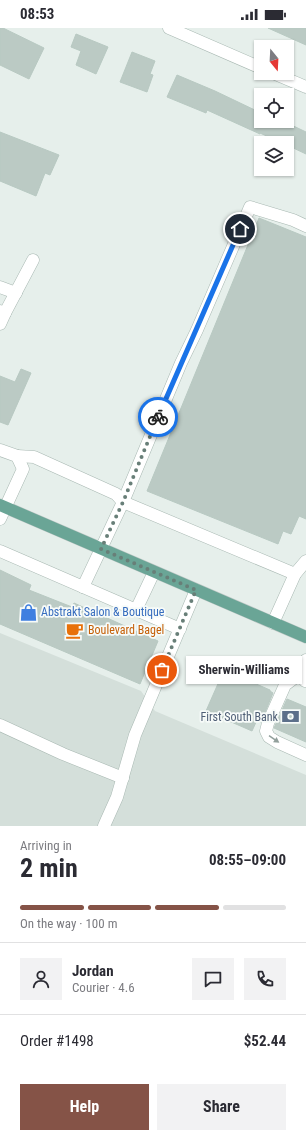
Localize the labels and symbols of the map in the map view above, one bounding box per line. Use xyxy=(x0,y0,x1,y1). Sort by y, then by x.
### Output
north arrow xyxy=(254,40,294,80)
pin xyxy=(223,212,257,246)
courier xyxy=(138,397,178,437)
shop icon: Abstrakt Salon & Boutique xyxy=(18,602,38,622)
place label: Abstrakt Salon & Boutique xyxy=(41,605,165,619)
cafe icon: Boulevard Bagel xyxy=(65,620,85,640)
place label: Boulevard Bagel xyxy=(88,623,164,637)
pin xyxy=(145,653,179,687)
callout: Sherwin-Williams xyxy=(186,656,302,684)
bank icon: First South Bank xyxy=(281,707,301,727)
place label: First South Bank xyxy=(200,710,279,724)
one-way arrow xyxy=(269,735,279,743)

